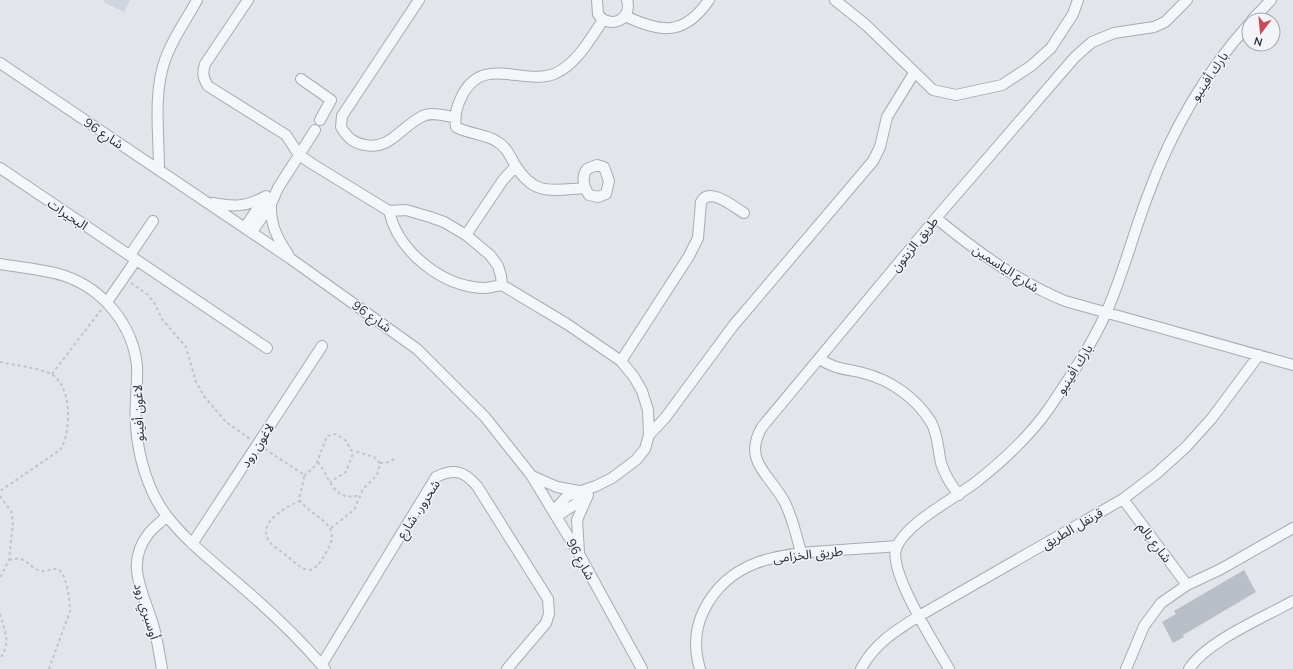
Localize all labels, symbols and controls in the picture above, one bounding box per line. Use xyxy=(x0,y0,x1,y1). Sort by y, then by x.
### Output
north arrow xyxy=(1241,12,1281,52)
text: N xyxy=(1252,33,1264,49)
street label: بارك أفينيو xyxy=(1187,48,1233,105)
street label: شارع 96 xyxy=(79,114,127,155)
street label: البحيرات xyxy=(44,195,91,235)
street label: طريق الزيتون xyxy=(887,213,943,276)
street label: شارع الياسمين xyxy=(968,241,1042,298)
street label: شارع 96 xyxy=(348,297,395,338)
street label: بارك أفينيو xyxy=(1052,341,1097,398)
street label: لاغون أفينو xyxy=(129,384,149,442)
street label: لاغون رود xyxy=(237,420,279,471)
street label: شحرور، شارع xyxy=(393,476,446,543)
street label: قرنفل الطريق xyxy=(1038,504,1107,554)
street label: شارع بالم xyxy=(1132,519,1175,567)
street label: شارع 96 xyxy=(561,536,599,584)
street label: طريق الخزامى xyxy=(772,542,844,568)
street label: أوسبري رود xyxy=(128,581,163,642)

